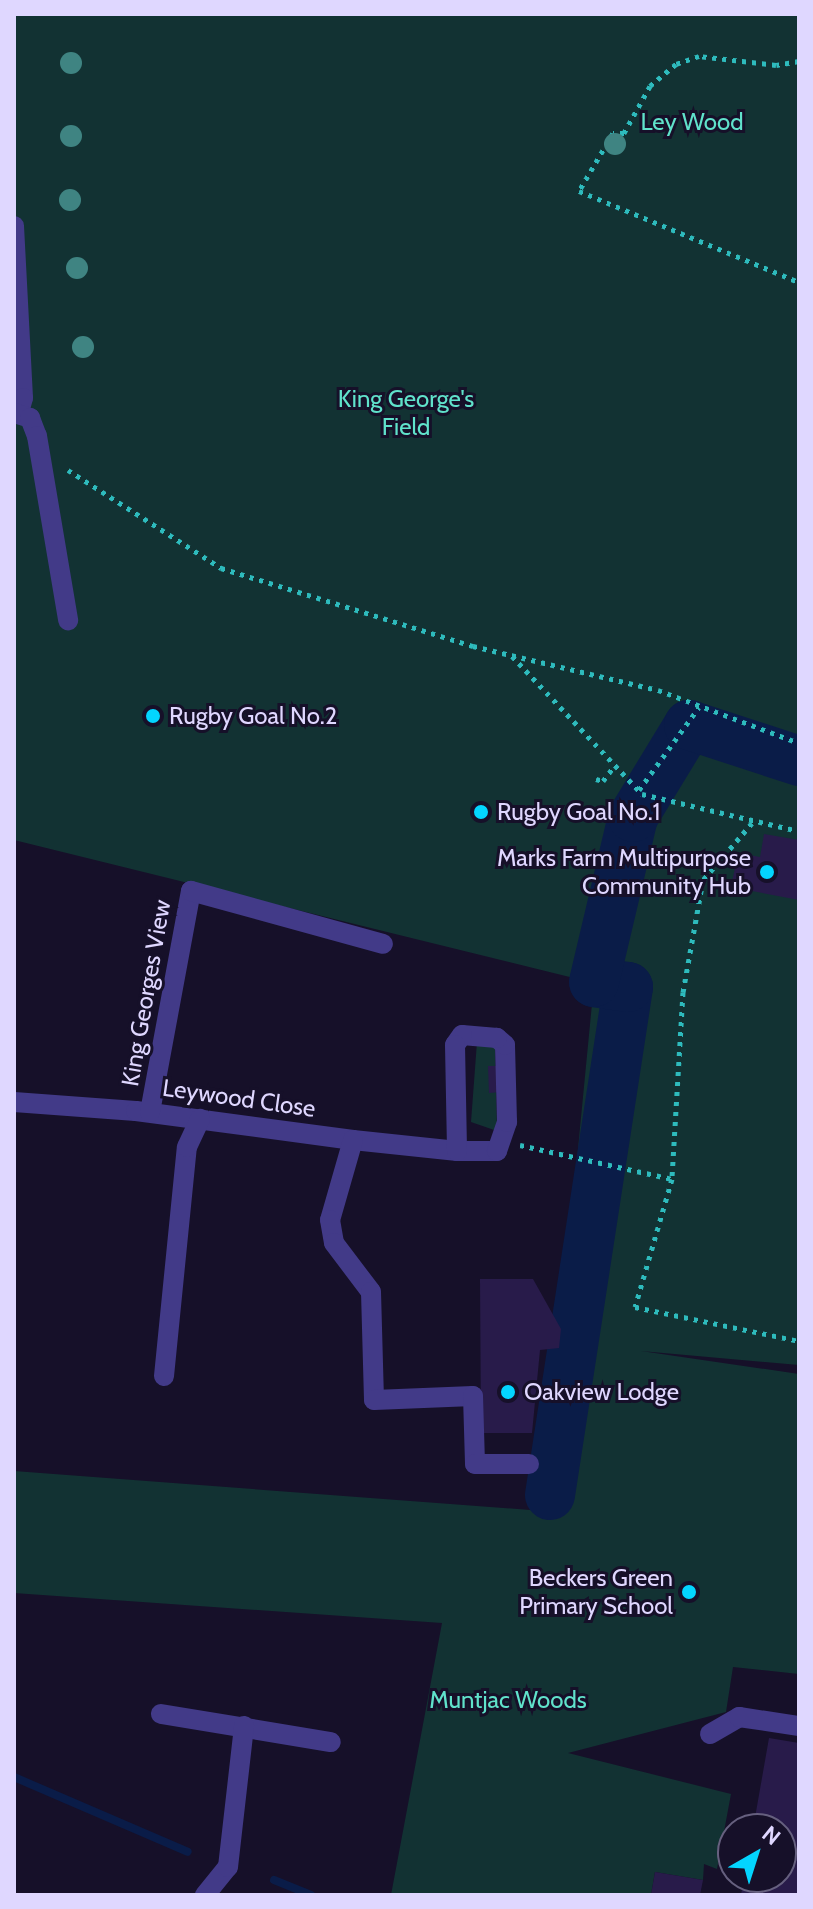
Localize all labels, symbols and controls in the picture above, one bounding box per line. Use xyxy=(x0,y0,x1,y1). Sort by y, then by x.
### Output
park label: Ley Wood xyxy=(641,108,743,136)
park label: King George's Field xyxy=(338,385,474,441)
place label: Rugby Goal No.2 xyxy=(169,702,337,730)
marker: Rugby Goal No.2 xyxy=(144,707,162,725)
place label: Rugby Goal No.1 xyxy=(497,798,660,826)
marker: Rugby Goal No.1 xyxy=(472,803,490,821)
place label: Marks Farm Multipurpose Community Hub xyxy=(497,844,751,900)
marker: Marks Farm Multipurpose Community Hub xyxy=(758,863,776,881)
street label: King Georges View xyxy=(115,897,177,1089)
street label: Leywood Close xyxy=(161,1073,317,1123)
place label: Oakview Lodge xyxy=(524,1378,679,1406)
marker: Oakview Lodge xyxy=(499,1383,517,1401)
place label: Beckers Green Primary School xyxy=(519,1564,673,1620)
marker: Beckers Green Primary School xyxy=(680,1583,698,1601)
park label: Muntjac Woods xyxy=(429,1686,587,1714)
north arrow xyxy=(717,1813,797,1893)
text: N xyxy=(757,1820,786,1851)

